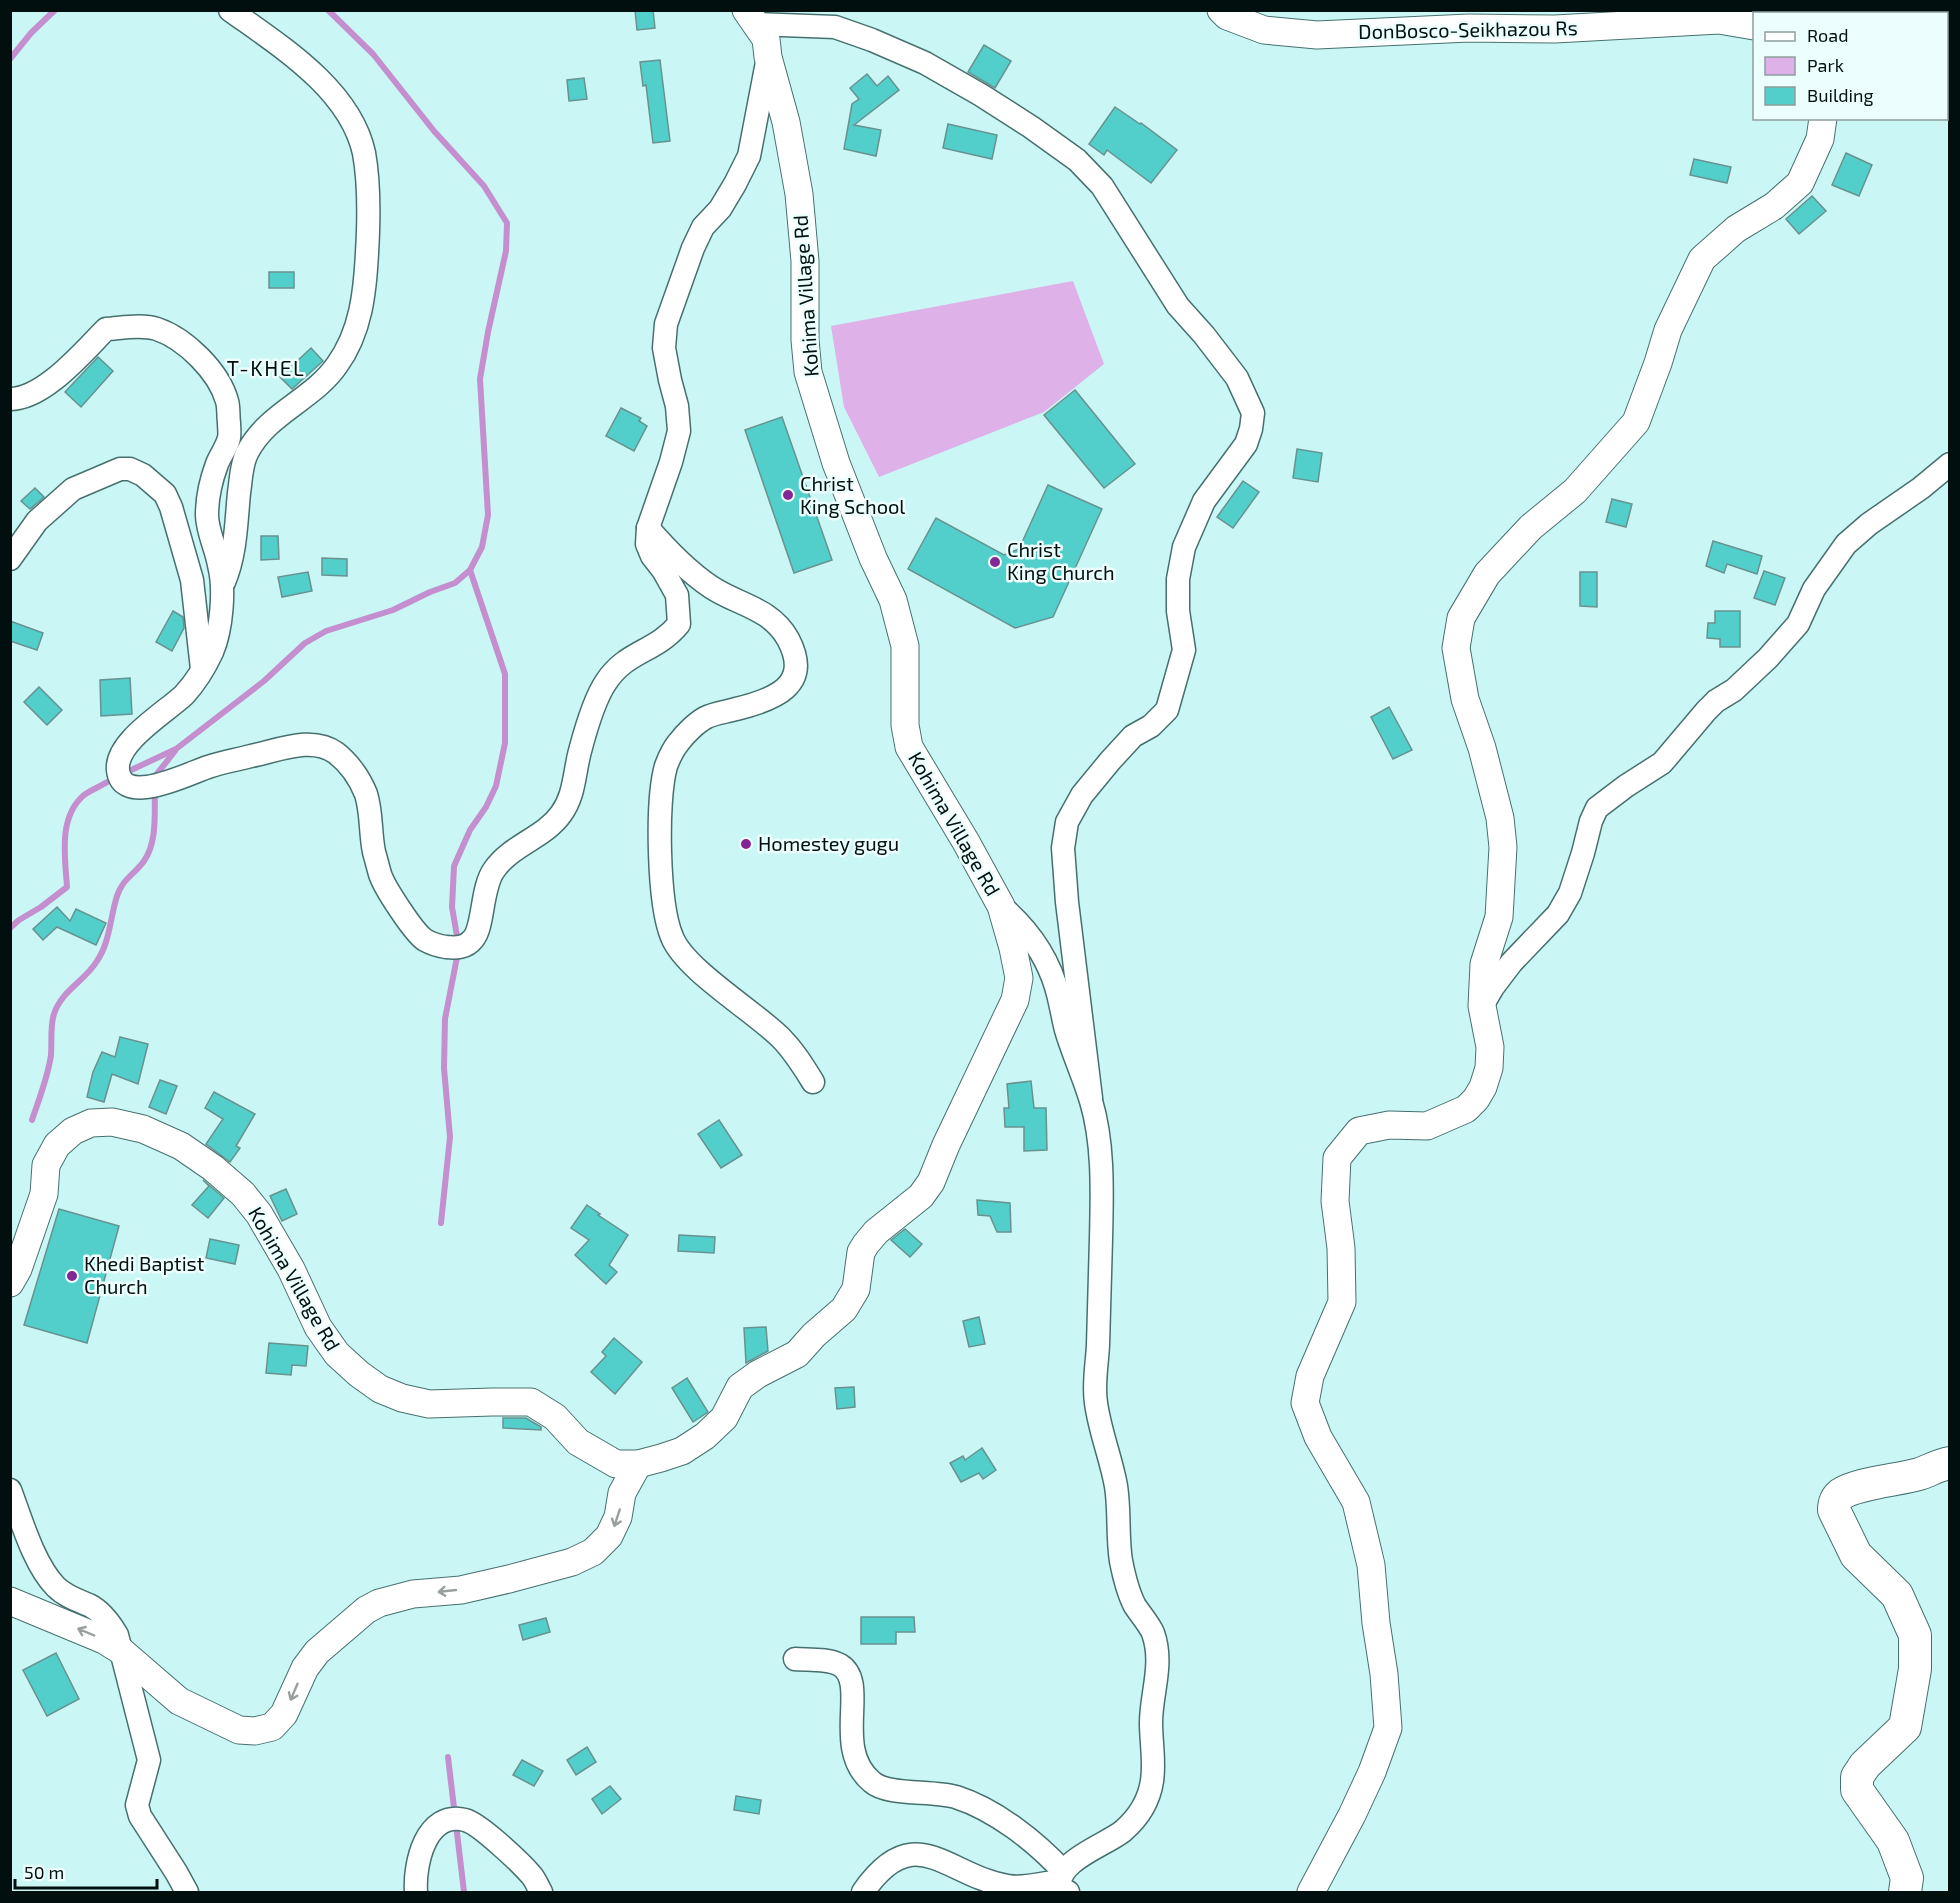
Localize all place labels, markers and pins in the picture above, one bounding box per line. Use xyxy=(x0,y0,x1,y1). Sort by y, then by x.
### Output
place label: Christ King School xyxy=(800,471,905,518)
marker: Christ King School xyxy=(781,488,795,502)
place label: Christ King Church xyxy=(1007,537,1115,584)
marker: Christ King Church xyxy=(988,555,1002,569)
place label: Homestey gugu xyxy=(758,831,899,855)
marker: Homestey gugu xyxy=(739,837,753,851)
place label: Khedi Baptist Church xyxy=(84,1251,205,1298)
marker: Khedi Baptist Church xyxy=(65,1269,79,1283)

